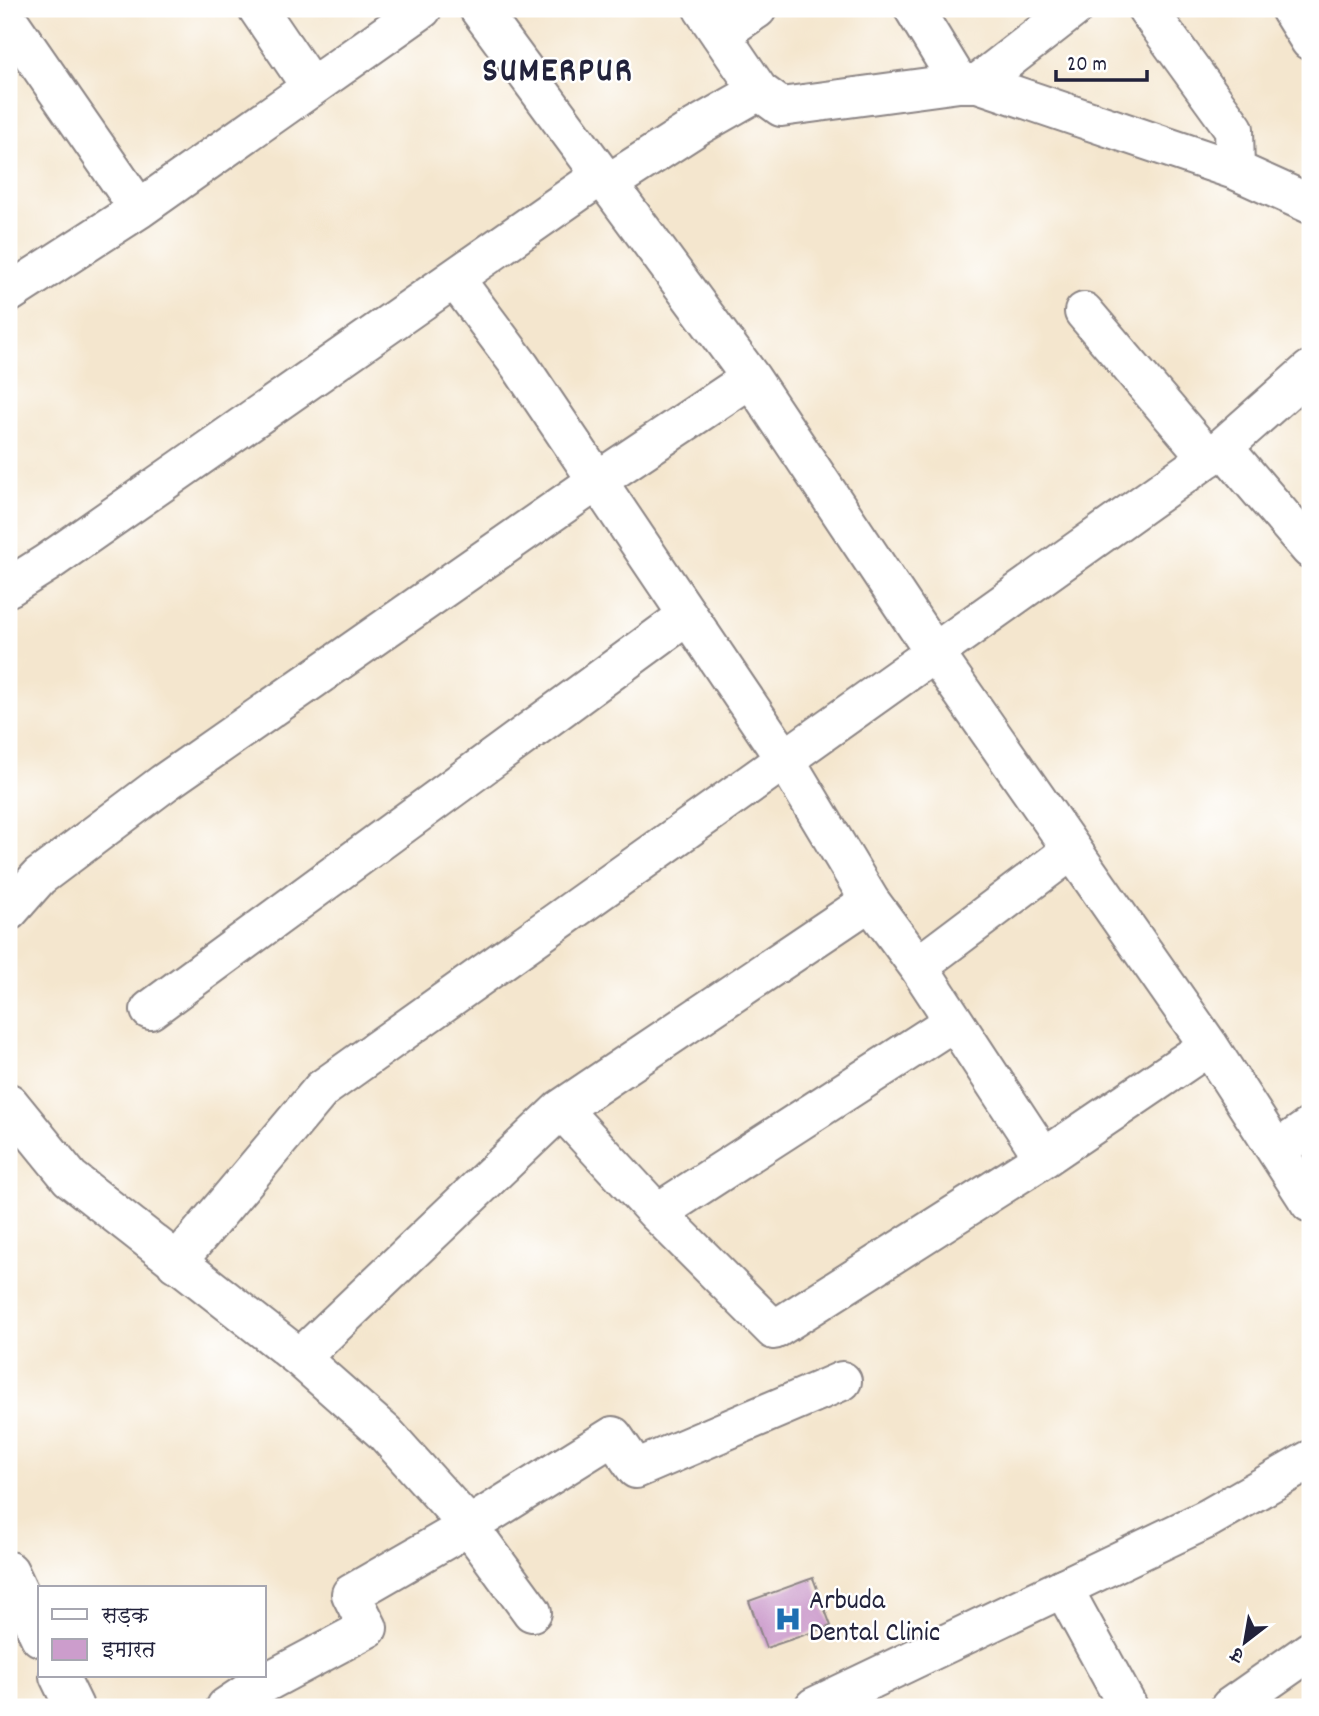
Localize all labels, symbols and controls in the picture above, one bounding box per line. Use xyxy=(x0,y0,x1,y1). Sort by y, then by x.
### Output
scale bar xyxy=(1056,38,1148,82)
district label: SUMERPUR xyxy=(482,48,634,98)
text: 20 m xyxy=(1067,51,1107,81)
place label: Arbuda Dental Clinic xyxy=(809,1583,940,1655)
legend xyxy=(38,1586,266,1678)
text: सड़क xyxy=(101,1603,149,1633)
hospital icon: Arbuda Dental Clinic xyxy=(773,1604,803,1634)
north arrow xyxy=(1210,1608,1280,1678)
text: इमारत xyxy=(101,1637,156,1667)
text: उ xyxy=(1225,1639,1250,1668)

